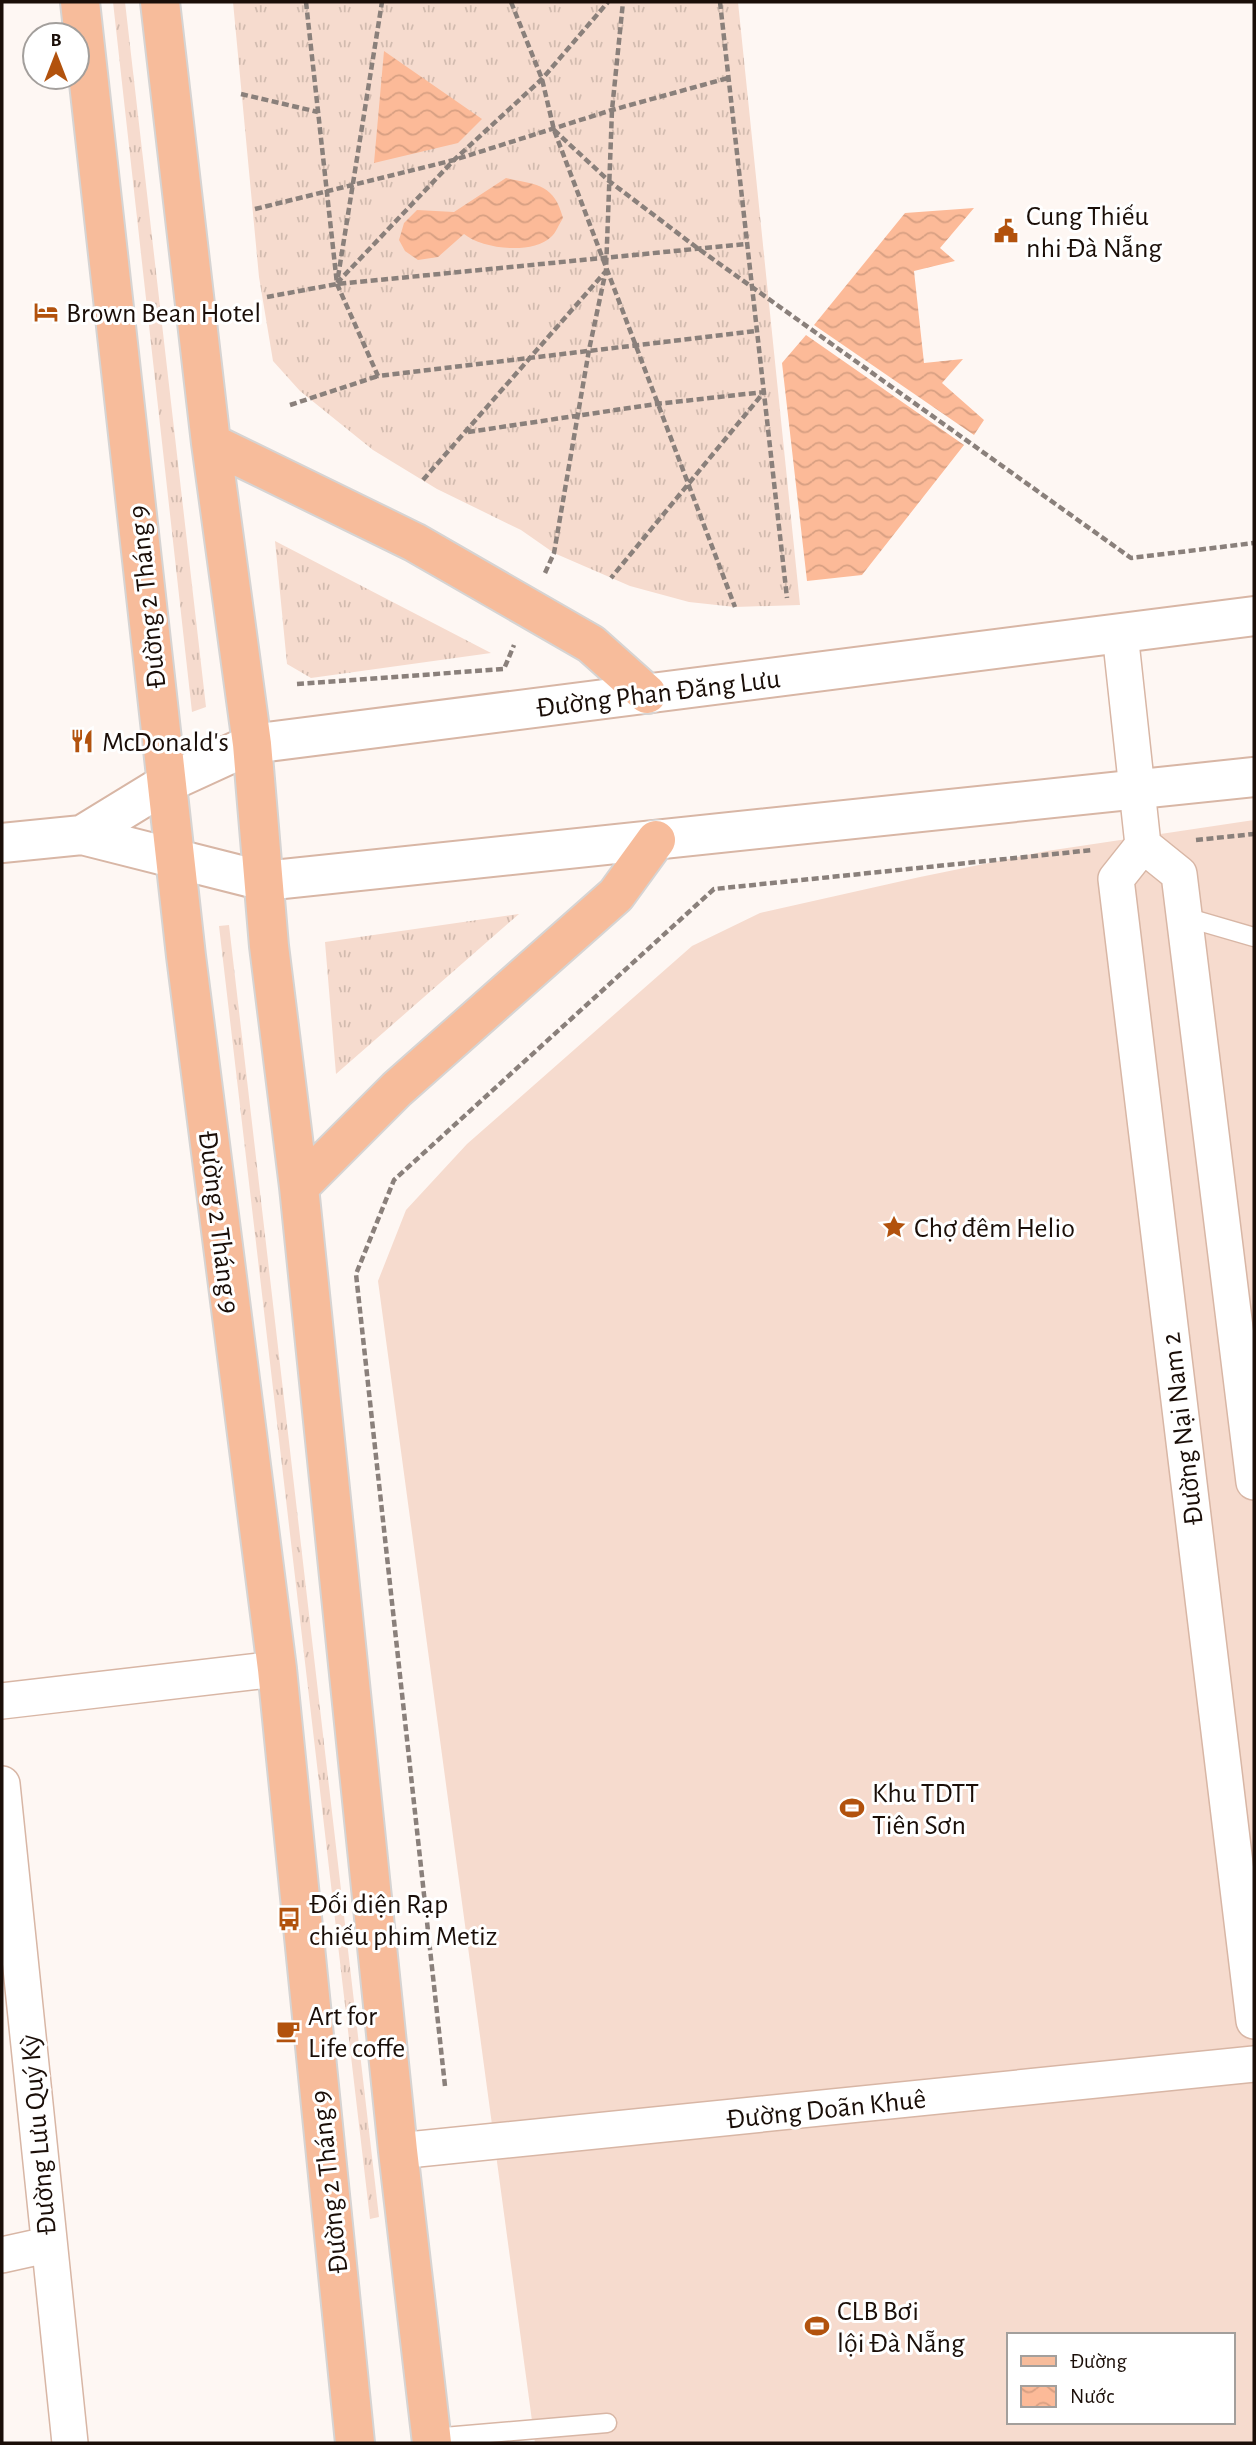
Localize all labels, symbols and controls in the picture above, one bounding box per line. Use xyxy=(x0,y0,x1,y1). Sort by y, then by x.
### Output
north arrow xyxy=(21,21,91,91)
text: B xyxy=(50,31,62,50)
place label: Cung Thiếu nhi Đà Nẵng xyxy=(1026,203,1162,263)
public building icon: Cung Thiếu nhi Đà Nẵng xyxy=(992,217,1020,245)
hotel icon: Brown Bean Hotel xyxy=(32,298,60,326)
place label: Brown Bean Hotel xyxy=(66,300,261,328)
street label: Đường 2 Tháng 9 xyxy=(124,504,172,690)
street label: Đường Phan Đăng Lưu xyxy=(534,665,782,723)
restaurant icon: McDonald's xyxy=(68,727,96,755)
place label: McDonald's xyxy=(102,729,229,757)
street label: Đường 2 Tháng 9 xyxy=(193,1129,243,1315)
place icon: Chợ đêm Helio xyxy=(880,1213,908,1241)
place label: Chợ đêm Helio xyxy=(914,1215,1075,1243)
street label: Đường Nại Nam 2 xyxy=(1157,1331,1209,1527)
place label: Khu TDTT Tiên Sơn xyxy=(872,1780,979,1840)
sports icon: Khu TDTT Tiên Sơn xyxy=(838,1794,866,1822)
place label: Đối diện Rạp chiếu phim Metiz xyxy=(309,1891,497,1951)
bus stop icon: Đối diện Rạp chiếu phim Metiz xyxy=(275,1905,303,1933)
place label: Art for Life coffe xyxy=(308,2003,405,2063)
cafe icon: Art for Life coffe xyxy=(274,2017,302,2045)
street label: Đường Lưu Quý Kỳ xyxy=(16,2033,62,2236)
street label: Đường Doãn Khuê xyxy=(725,2086,928,2134)
street label: Đường 2 Tháng 9 xyxy=(306,2089,354,2275)
place label: CLB Bơi lội Đà Nẵng xyxy=(837,2298,965,2358)
sports icon: CLB Bơi lội Đà Nẵng xyxy=(803,2312,831,2340)
legend xyxy=(1007,2333,1235,2424)
text: Đường xyxy=(1070,2351,1127,2372)
text: Nước xyxy=(1070,2386,1114,2407)

